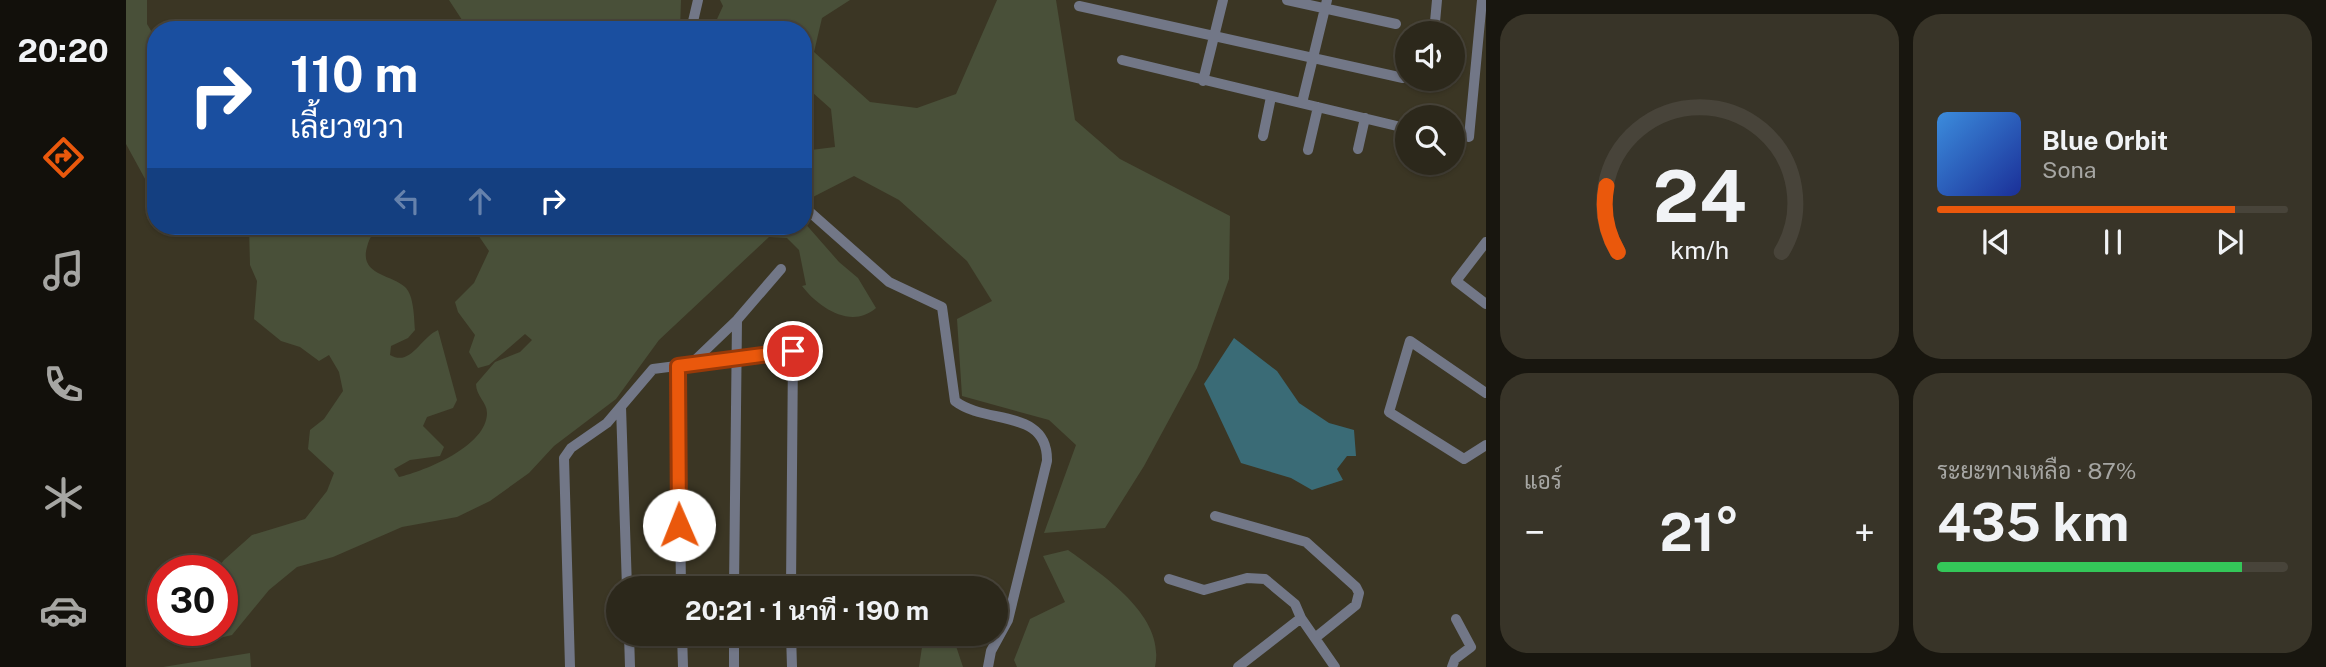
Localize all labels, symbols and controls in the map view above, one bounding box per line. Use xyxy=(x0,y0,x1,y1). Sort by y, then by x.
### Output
map controls xyxy=(1395,21,1465,175)
button: sound xyxy=(1395,21,1465,91)
text: 20:20 xyxy=(17,32,109,69)
text: 110 m xyxy=(290,45,418,103)
icon: right xyxy=(175,49,266,140)
button: search xyxy=(1395,105,1465,175)
text: เลี้ยวขวา xyxy=(290,108,404,145)
text: Blue Orbit xyxy=(2042,125,2168,156)
icon: directions xyxy=(39,133,88,182)
text: 24 xyxy=(1653,154,1746,239)
text: Sona xyxy=(2042,156,2096,183)
icon: left xyxy=(388,182,426,220)
icon: ahead xyxy=(461,182,499,220)
icon: right xyxy=(534,182,572,220)
icon: previous xyxy=(1977,223,2015,261)
icon: pause xyxy=(2094,223,2132,261)
icon: next xyxy=(2211,223,2249,261)
text: km/h xyxy=(1670,235,1729,265)
icon: music xyxy=(39,246,88,295)
pin xyxy=(763,321,823,381)
icon: arrive xyxy=(774,332,812,370)
icon: phone xyxy=(39,360,88,409)
text: ระยะทางเหลือ · 87% xyxy=(1937,457,2137,484)
text: แอร์ xyxy=(1524,467,1562,494)
icon: climate xyxy=(39,473,88,522)
position arrow xyxy=(642,488,716,562)
text: 435 km xyxy=(1937,492,2129,553)
text: 21° xyxy=(1660,502,1739,563)
text: − xyxy=(1524,510,1545,555)
text: + xyxy=(1854,510,1875,555)
speed limit sign: 30 xyxy=(147,555,238,646)
icon: car xyxy=(39,586,88,635)
text: 20:21 · 1 นาที · 190 m xyxy=(685,595,929,626)

